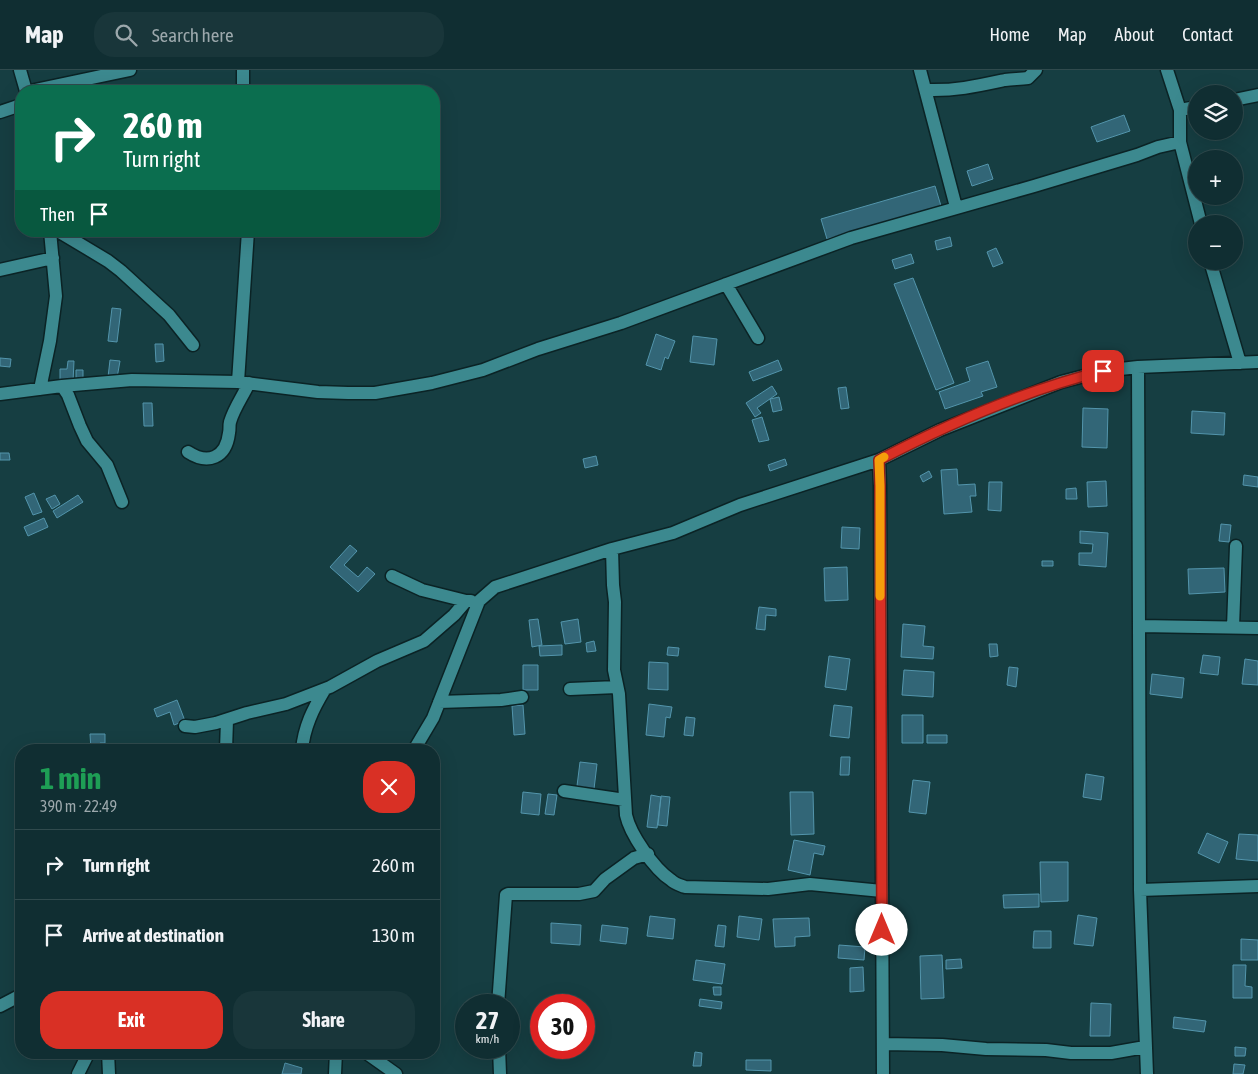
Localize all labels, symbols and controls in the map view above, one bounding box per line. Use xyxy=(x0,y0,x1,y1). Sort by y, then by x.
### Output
search box xyxy=(94,12,444,57)
text: Map xyxy=(25,21,64,48)
icon: search xyxy=(112,21,140,49)
text: Search here xyxy=(152,24,234,46)
text: Home xyxy=(990,24,1030,45)
text: Map xyxy=(1058,24,1087,45)
text: About xyxy=(1115,24,1154,45)
text: Contact xyxy=(1182,24,1233,45)
map controls xyxy=(1188,85,1243,270)
button: layers xyxy=(1188,85,1243,140)
icon: right xyxy=(40,105,105,170)
text: 260 m xyxy=(123,105,202,145)
text: Turn right xyxy=(123,146,200,172)
button: + xyxy=(1188,150,1243,205)
icon: arrive xyxy=(85,200,113,228)
text: Then xyxy=(40,203,75,225)
button: − xyxy=(1188,215,1243,270)
pin xyxy=(1082,350,1124,392)
icon: arrive xyxy=(1089,357,1117,385)
text: 1 min xyxy=(40,761,101,795)
button: close xyxy=(363,761,415,813)
text: 390 m · 22:49 xyxy=(40,797,117,815)
icon: right xyxy=(40,851,68,879)
text: Turn right xyxy=(83,854,150,876)
text: 260 m xyxy=(372,854,415,876)
position arrow xyxy=(855,903,907,955)
icon: arrive xyxy=(40,921,68,949)
text: Arrive at destination xyxy=(83,924,224,946)
text: 130 m xyxy=(372,924,415,946)
button: Exit xyxy=(40,991,223,1049)
button: Share xyxy=(233,991,415,1049)
speed limit sign: 30 xyxy=(530,994,595,1059)
text: 27 xyxy=(476,1006,499,1034)
text: km/h xyxy=(476,1032,499,1046)

